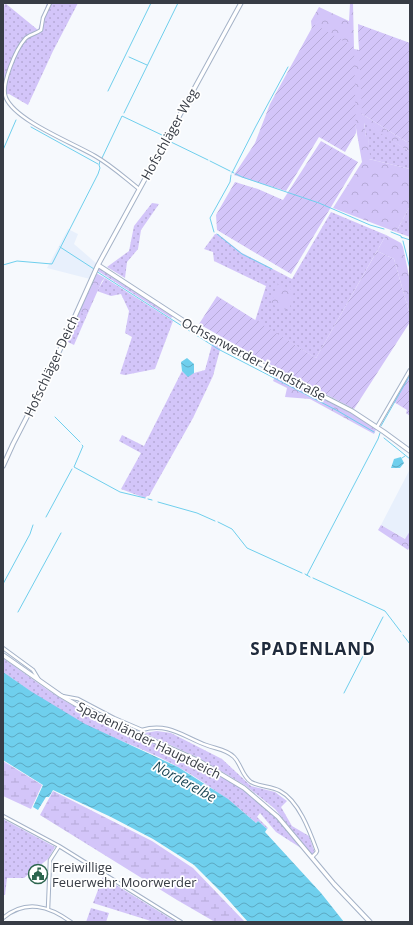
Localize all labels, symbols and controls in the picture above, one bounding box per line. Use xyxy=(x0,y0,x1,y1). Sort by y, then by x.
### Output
street label: Hofschläger Weg xyxy=(136,85,202,183)
street label: Hofschläger Deich xyxy=(20,312,82,420)
street label: Ochsenwerder Landstraße xyxy=(179,313,329,405)
district label: SPADENLAND xyxy=(250,637,376,660)
street label: Spadenländer Hauptdeich xyxy=(74,697,224,783)
water label: Norderelbe xyxy=(150,756,220,806)
place label: Freiwillige Feuerwehr Moorwerder xyxy=(52,858,197,891)
public building icon: Freiwillige Feuerwehr Moorwerder xyxy=(27,863,49,885)

